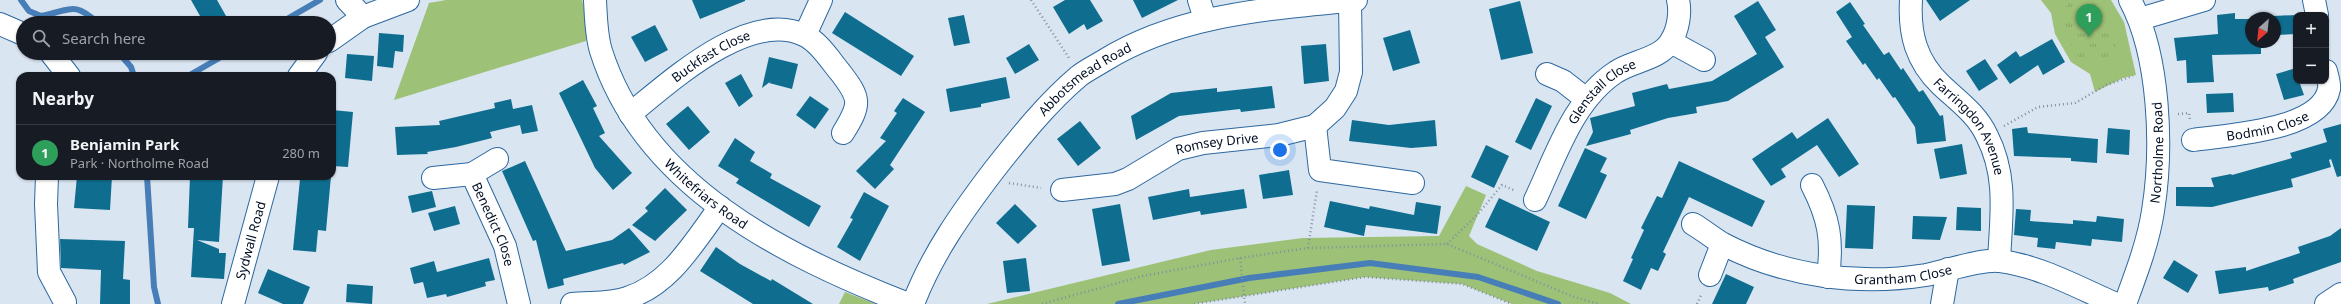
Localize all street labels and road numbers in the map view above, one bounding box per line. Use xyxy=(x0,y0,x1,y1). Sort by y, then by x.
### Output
street label: Buckfast Close xyxy=(668,26,753,86)
street label: Abbotsmead Road xyxy=(1034,38,1134,119)
street label: Glenstall Close xyxy=(1563,55,1638,127)
street label: Farringdon Avenue xyxy=(1930,74,2008,177)
street label: Northolme Road xyxy=(2145,101,2167,204)
street label: Bodmin Close xyxy=(2225,107,2312,145)
street label: Romsey Drive xyxy=(1174,128,1259,158)
street label: Whitefriars Road xyxy=(661,155,751,233)
street label: Benedict Close xyxy=(468,179,519,268)
street label: Sydwall Road xyxy=(231,199,270,282)
street label: Grantham Close xyxy=(1854,260,1954,288)

